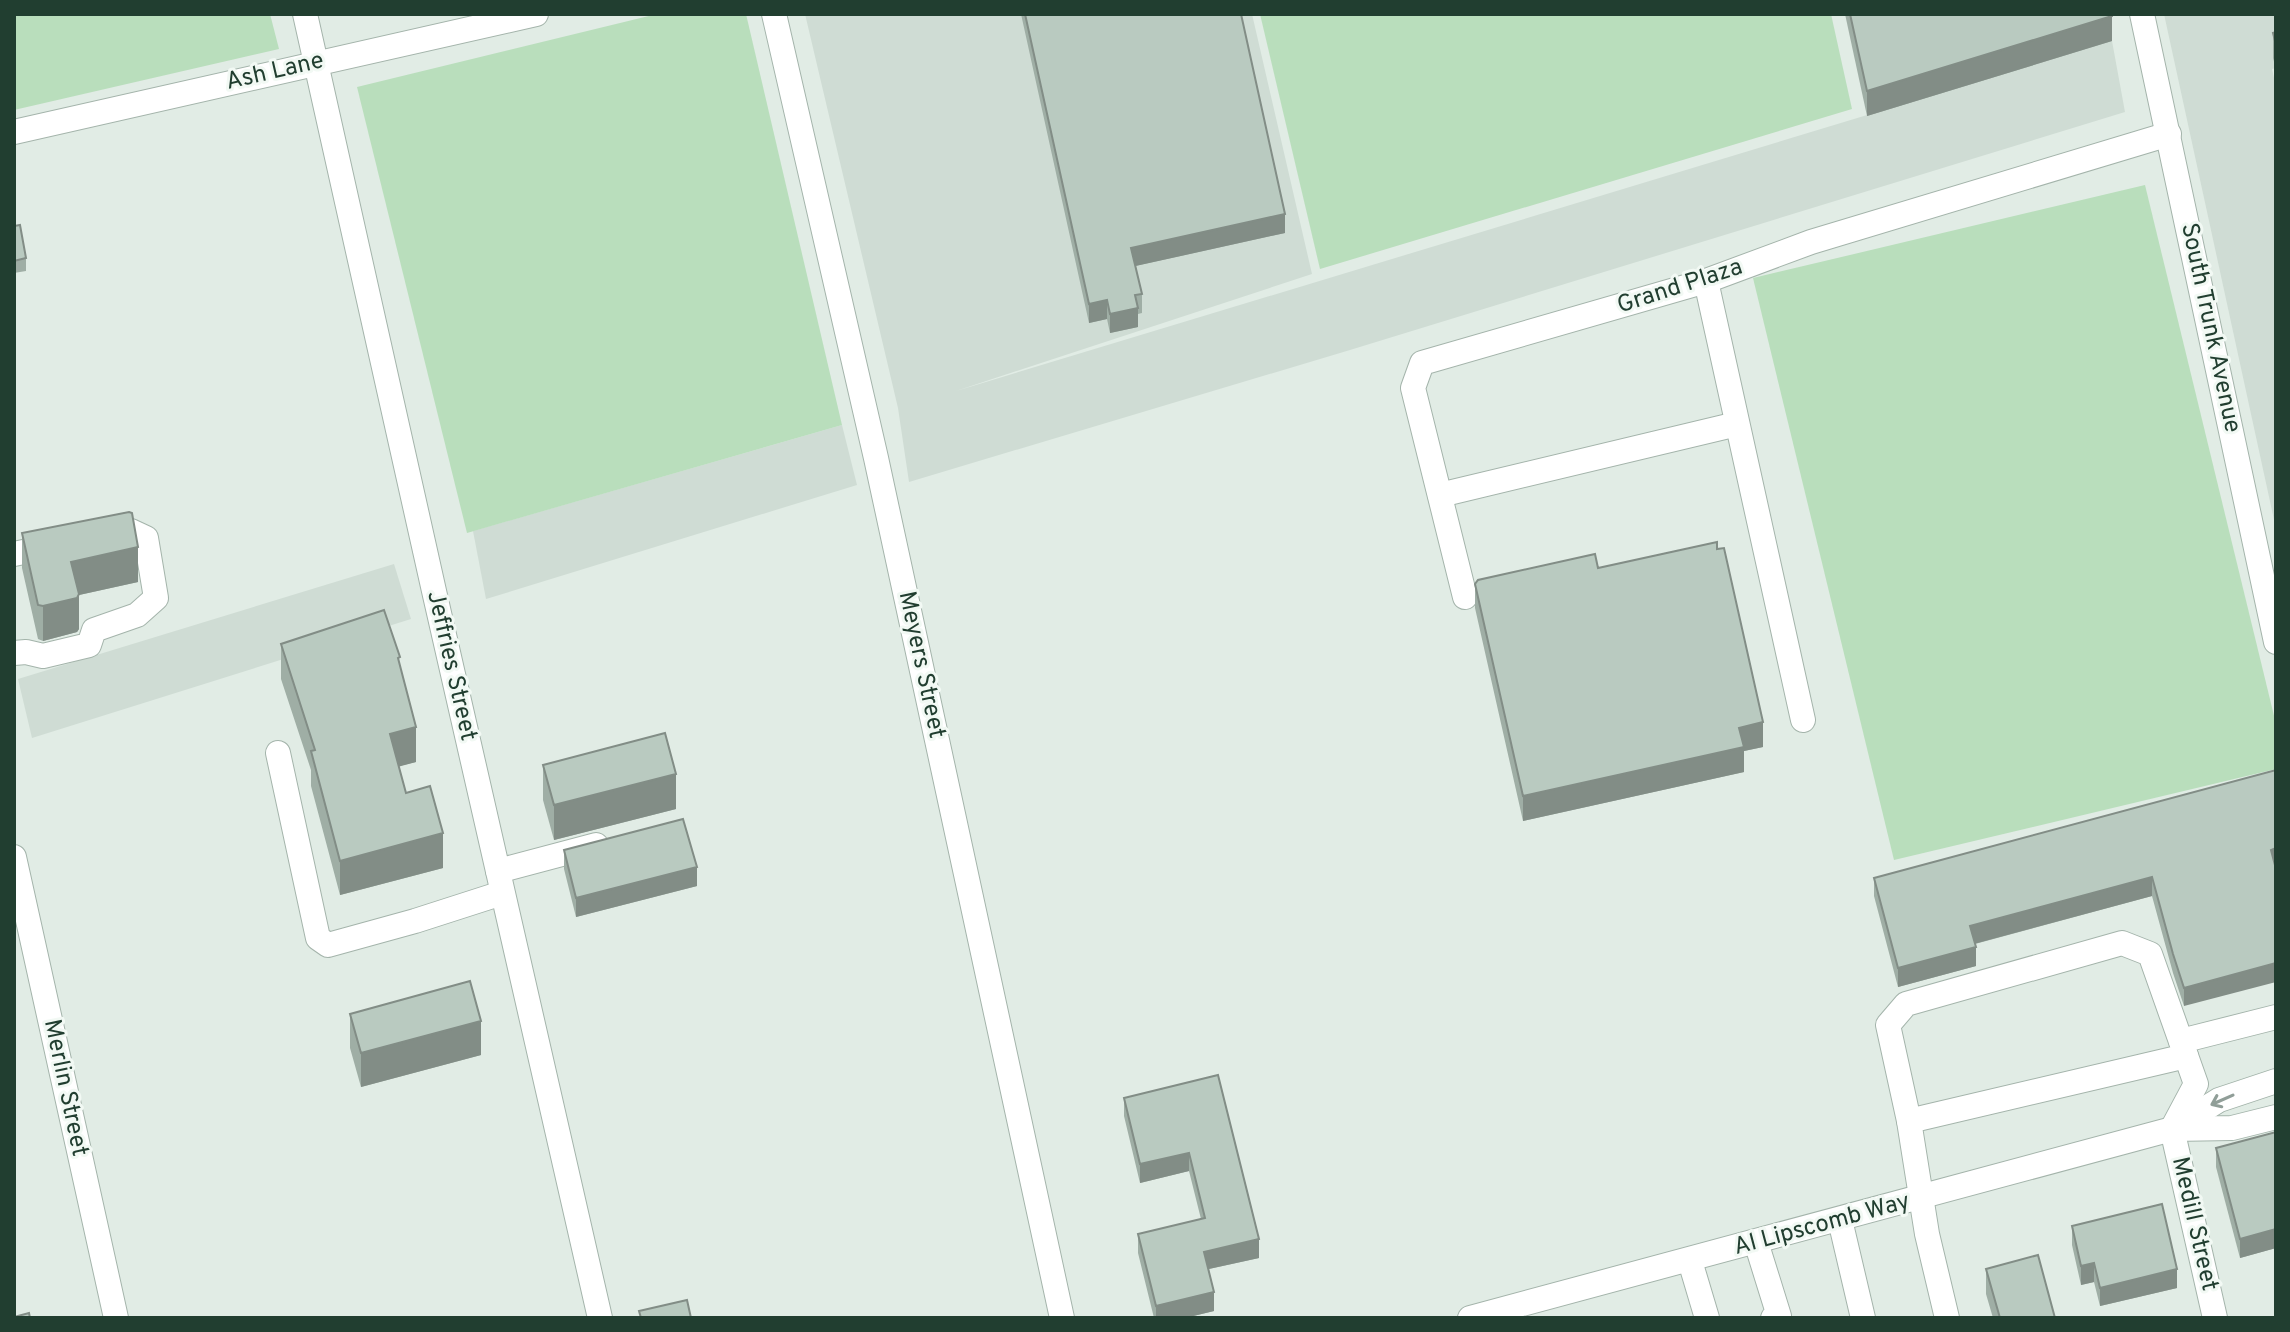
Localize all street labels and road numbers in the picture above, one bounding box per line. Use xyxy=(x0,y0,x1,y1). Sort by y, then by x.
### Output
street label: Ash Lane xyxy=(223,46,327,98)
street label: South Trunk Avenue xyxy=(2173,220,2247,436)
street label: Grand Plaza xyxy=(1614,253,1746,321)
street label: Jeffries Street xyxy=(419,588,483,744)
street label: Meyers Street xyxy=(891,589,951,741)
street label: Merlin Street xyxy=(36,1017,94,1159)
street label: Medill Street xyxy=(2164,1154,2224,1294)
street label: Al Lipscomb Way xyxy=(1731,1187,1913,1263)

